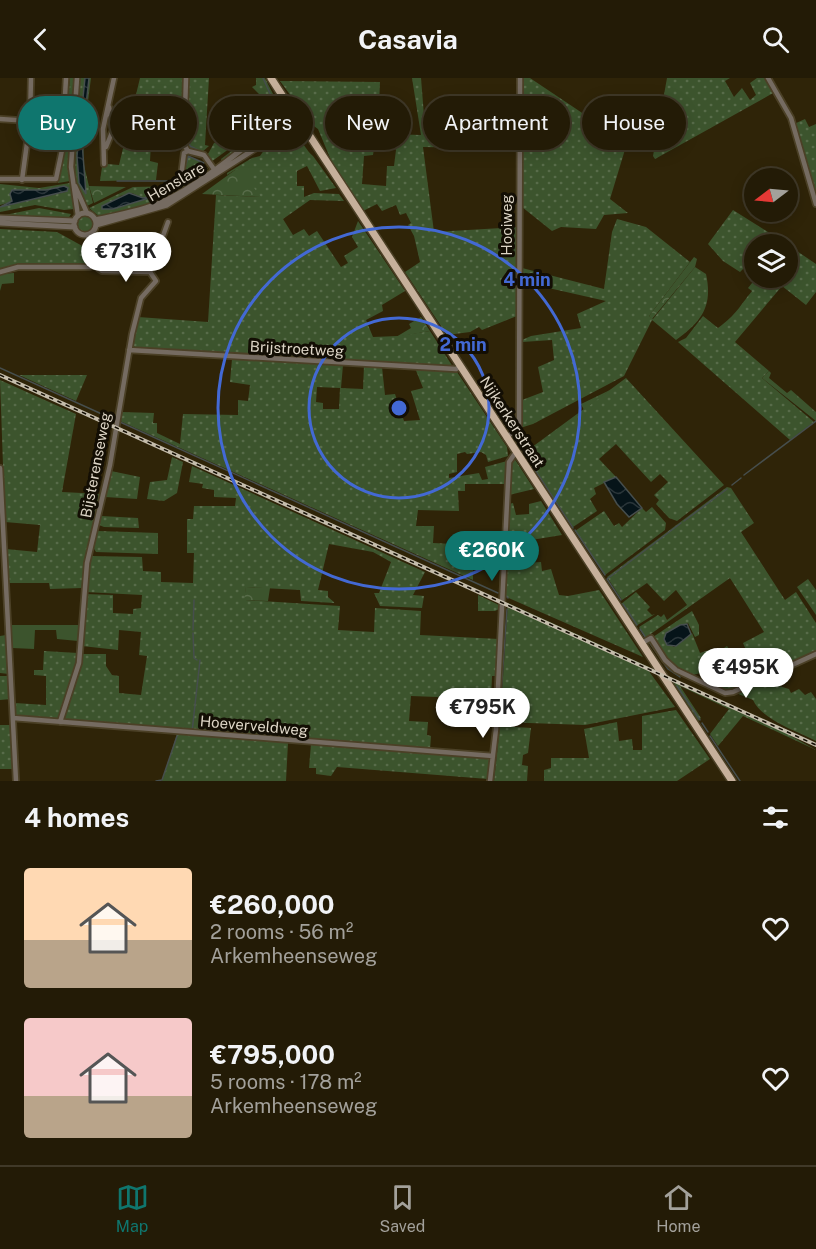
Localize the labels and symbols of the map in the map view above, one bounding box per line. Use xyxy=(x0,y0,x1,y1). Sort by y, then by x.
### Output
street label: Henslare xyxy=(144,158,207,205)
north arrow xyxy=(744,168,798,222)
street label: Hooiweg xyxy=(498,194,515,256)
pin: €731K xyxy=(84,232,168,283)
text: 4 min xyxy=(503,269,551,290)
text: 2 min xyxy=(439,334,487,355)
street label: Brijstroetweg xyxy=(249,338,345,359)
street label: Nijkerkerstraat xyxy=(477,373,548,470)
centre of rings xyxy=(389,398,409,418)
street label: Bijsterenseweg xyxy=(77,411,114,519)
pin: €260K xyxy=(450,531,534,582)
pin: €495K xyxy=(704,648,788,699)
pin: €795K xyxy=(441,688,525,739)
street label: Hoeverveldweg xyxy=(199,712,309,739)

